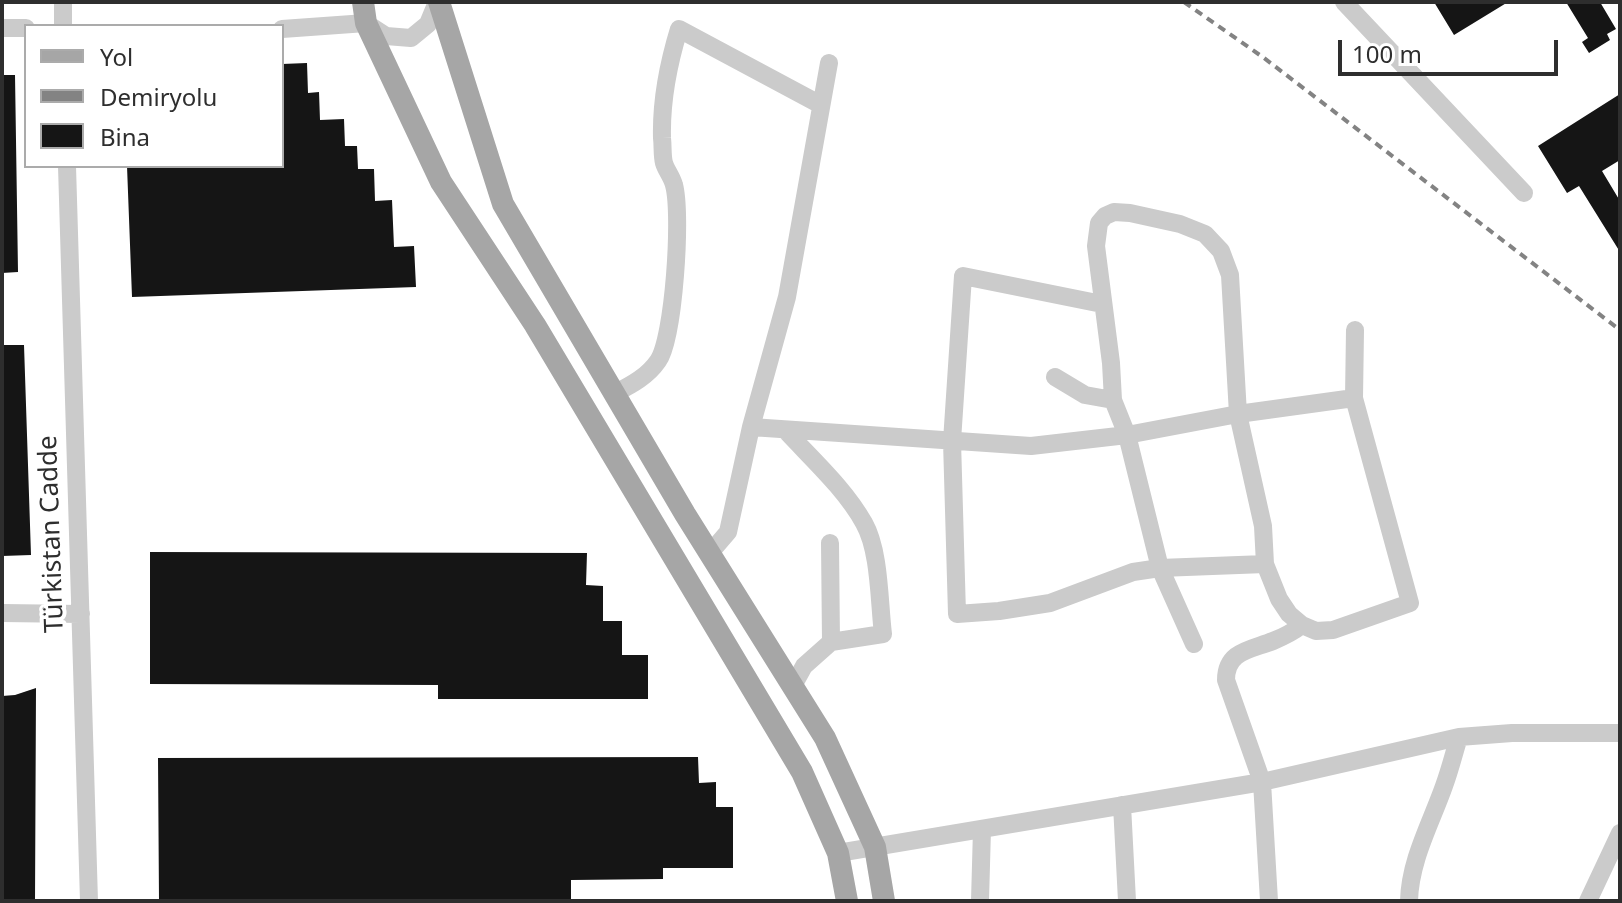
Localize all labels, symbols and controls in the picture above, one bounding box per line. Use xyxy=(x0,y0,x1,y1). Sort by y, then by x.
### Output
legend xyxy=(24,24,284,168)
scale bar xyxy=(1342,24,1562,74)
text: 100 m xyxy=(1352,37,1422,70)
text: Yol xyxy=(100,40,133,73)
text: Demiryolu xyxy=(100,80,217,113)
text: Bina xyxy=(100,120,150,153)
street label: Türkistan Cadde xyxy=(33,435,71,633)

